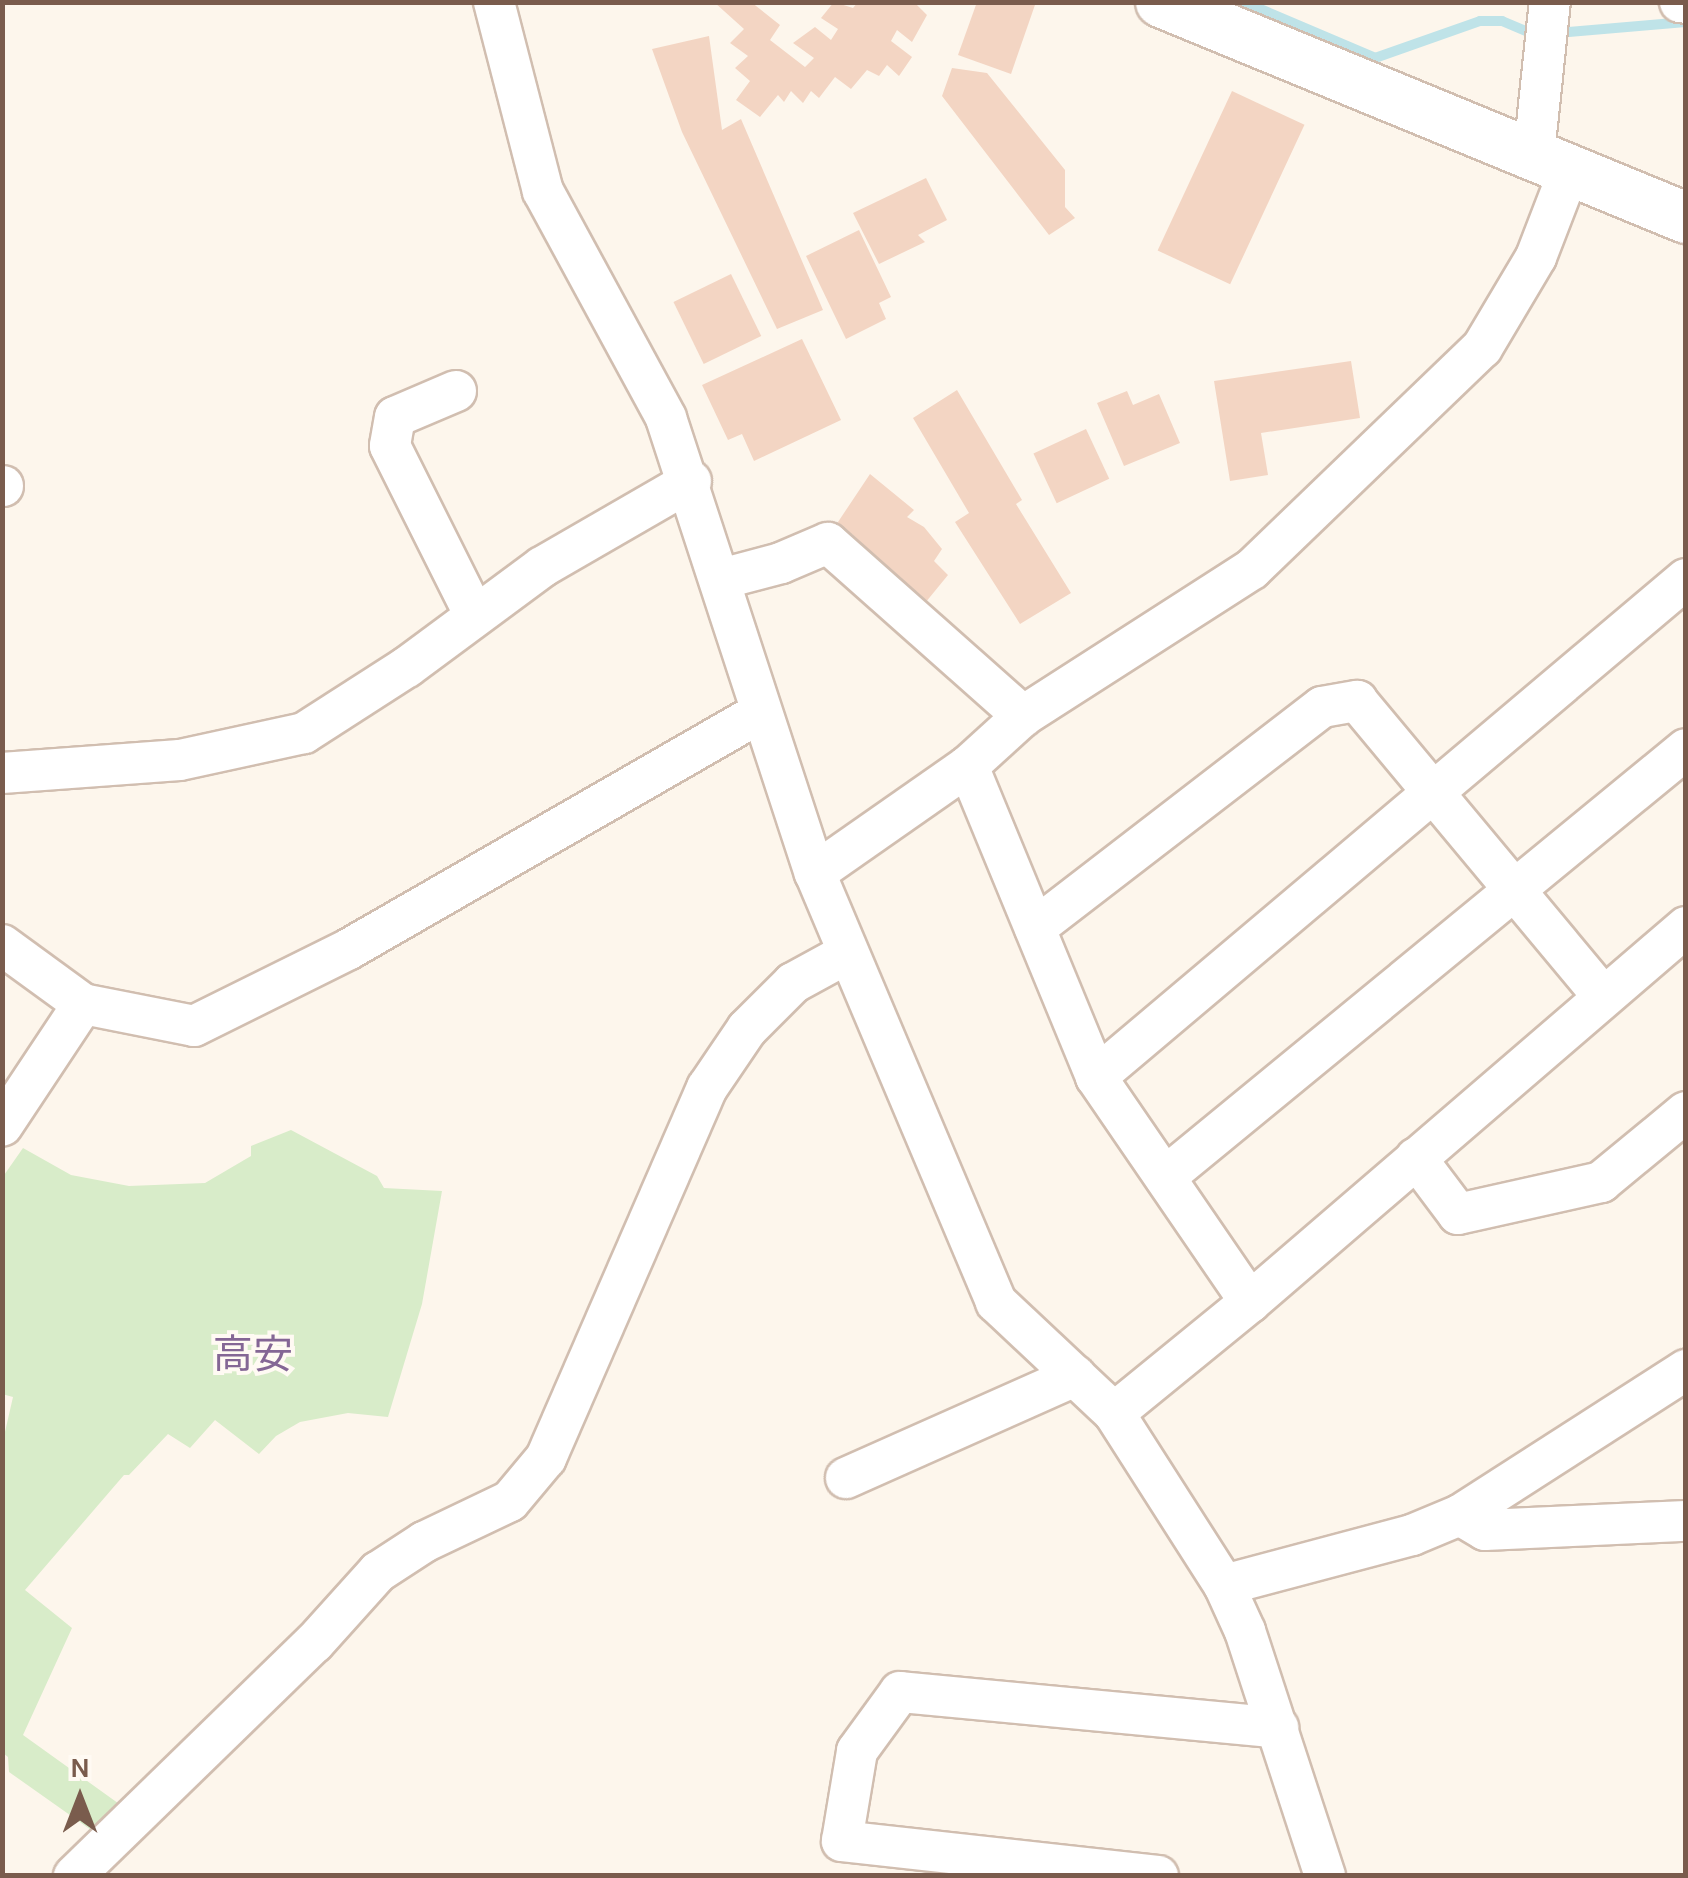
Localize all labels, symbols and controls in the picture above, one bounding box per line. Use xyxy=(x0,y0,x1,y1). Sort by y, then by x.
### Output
district label: 高安 xyxy=(213,1331,293,1379)
north arrow xyxy=(30,1748,130,1848)
text: N xyxy=(70,1751,90,1784)

